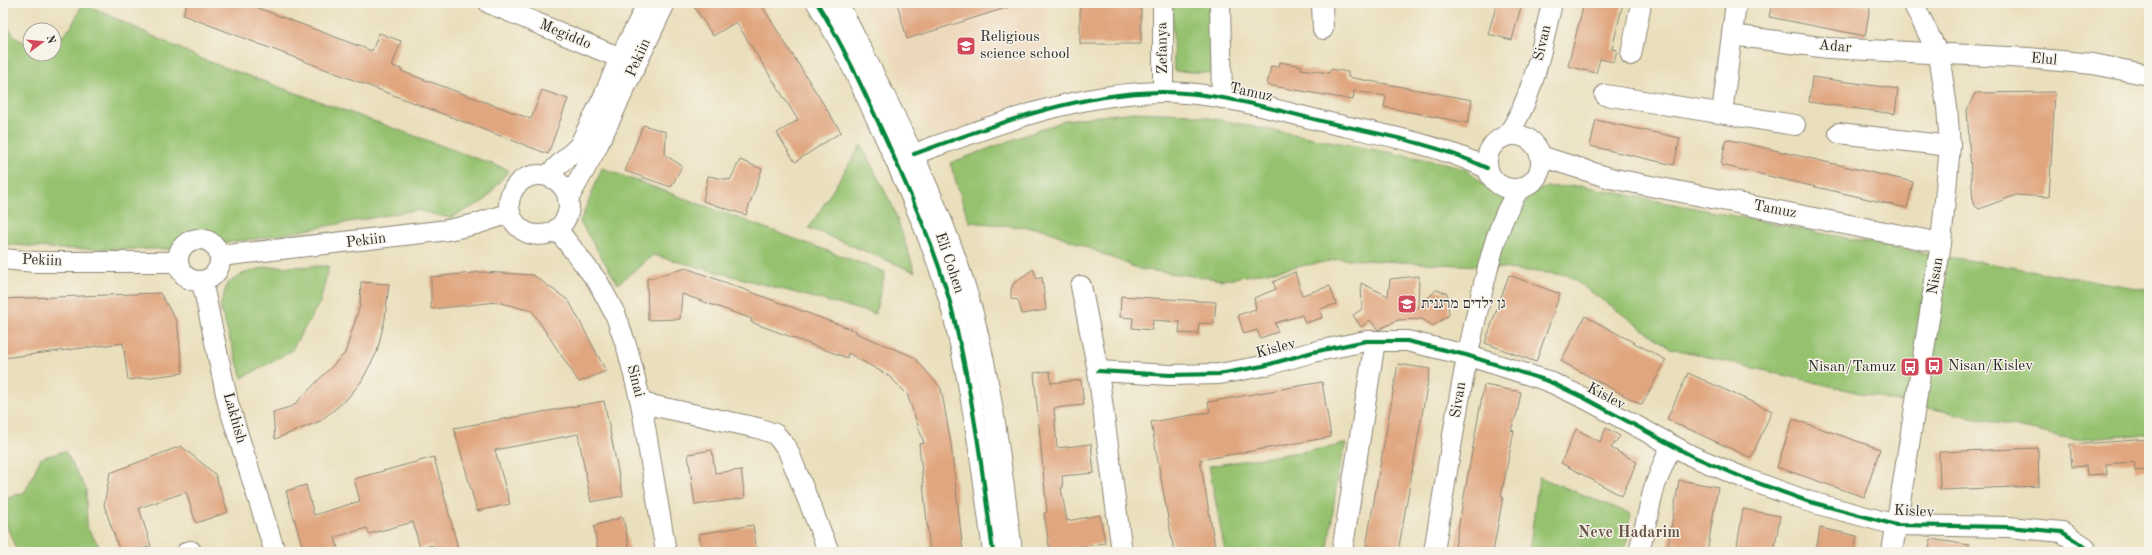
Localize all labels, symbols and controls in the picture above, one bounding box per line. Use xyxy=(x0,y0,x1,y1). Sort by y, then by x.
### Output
street label: Megiddo xyxy=(537,17,593,53)
street label: Zefanya xyxy=(1155,21,1171,74)
north arrow xyxy=(22,22,62,62)
street label: Sivan xyxy=(1532,24,1554,62)
place label: Religious science school xyxy=(980,30,1070,62)
text: N xyxy=(44,34,57,46)
school or university icon: Religious science school xyxy=(955,35,977,57)
street label: Pekiin xyxy=(624,37,654,79)
street label: Adar xyxy=(1818,38,1852,56)
street label: Elul xyxy=(2030,51,2058,69)
street label: Tamuz xyxy=(1228,81,1274,105)
street label: Tamuz xyxy=(1752,198,1798,222)
street label: Pekiin xyxy=(345,231,387,251)
street label: Eli Cohen xyxy=(932,231,966,295)
street label: Pekiin xyxy=(22,253,62,269)
street label: Nisan xyxy=(1926,256,1946,296)
school or university icon: גן ילדים מרגנית xyxy=(1396,293,1418,315)
place label: גן ילדים מרגנית xyxy=(1421,296,1506,312)
street label: Kislev xyxy=(1254,336,1298,362)
bus stop icon: Nisan/Kislev xyxy=(1923,355,1945,377)
bus stop icon: Nisan/Tamuz xyxy=(1899,356,1921,378)
place label: Nisan/Kislev xyxy=(1948,359,2033,374)
place label: Nisan/Tamuz xyxy=(1808,360,1896,375)
street label: Sinai xyxy=(624,363,646,399)
street label: Sivan xyxy=(1449,381,1469,419)
street label: Kislev xyxy=(1584,381,1628,413)
street label: Lakhish xyxy=(220,391,248,445)
street label: Kislev xyxy=(1893,503,1935,521)
district label: Neve Hadarim xyxy=(1578,525,1680,541)

